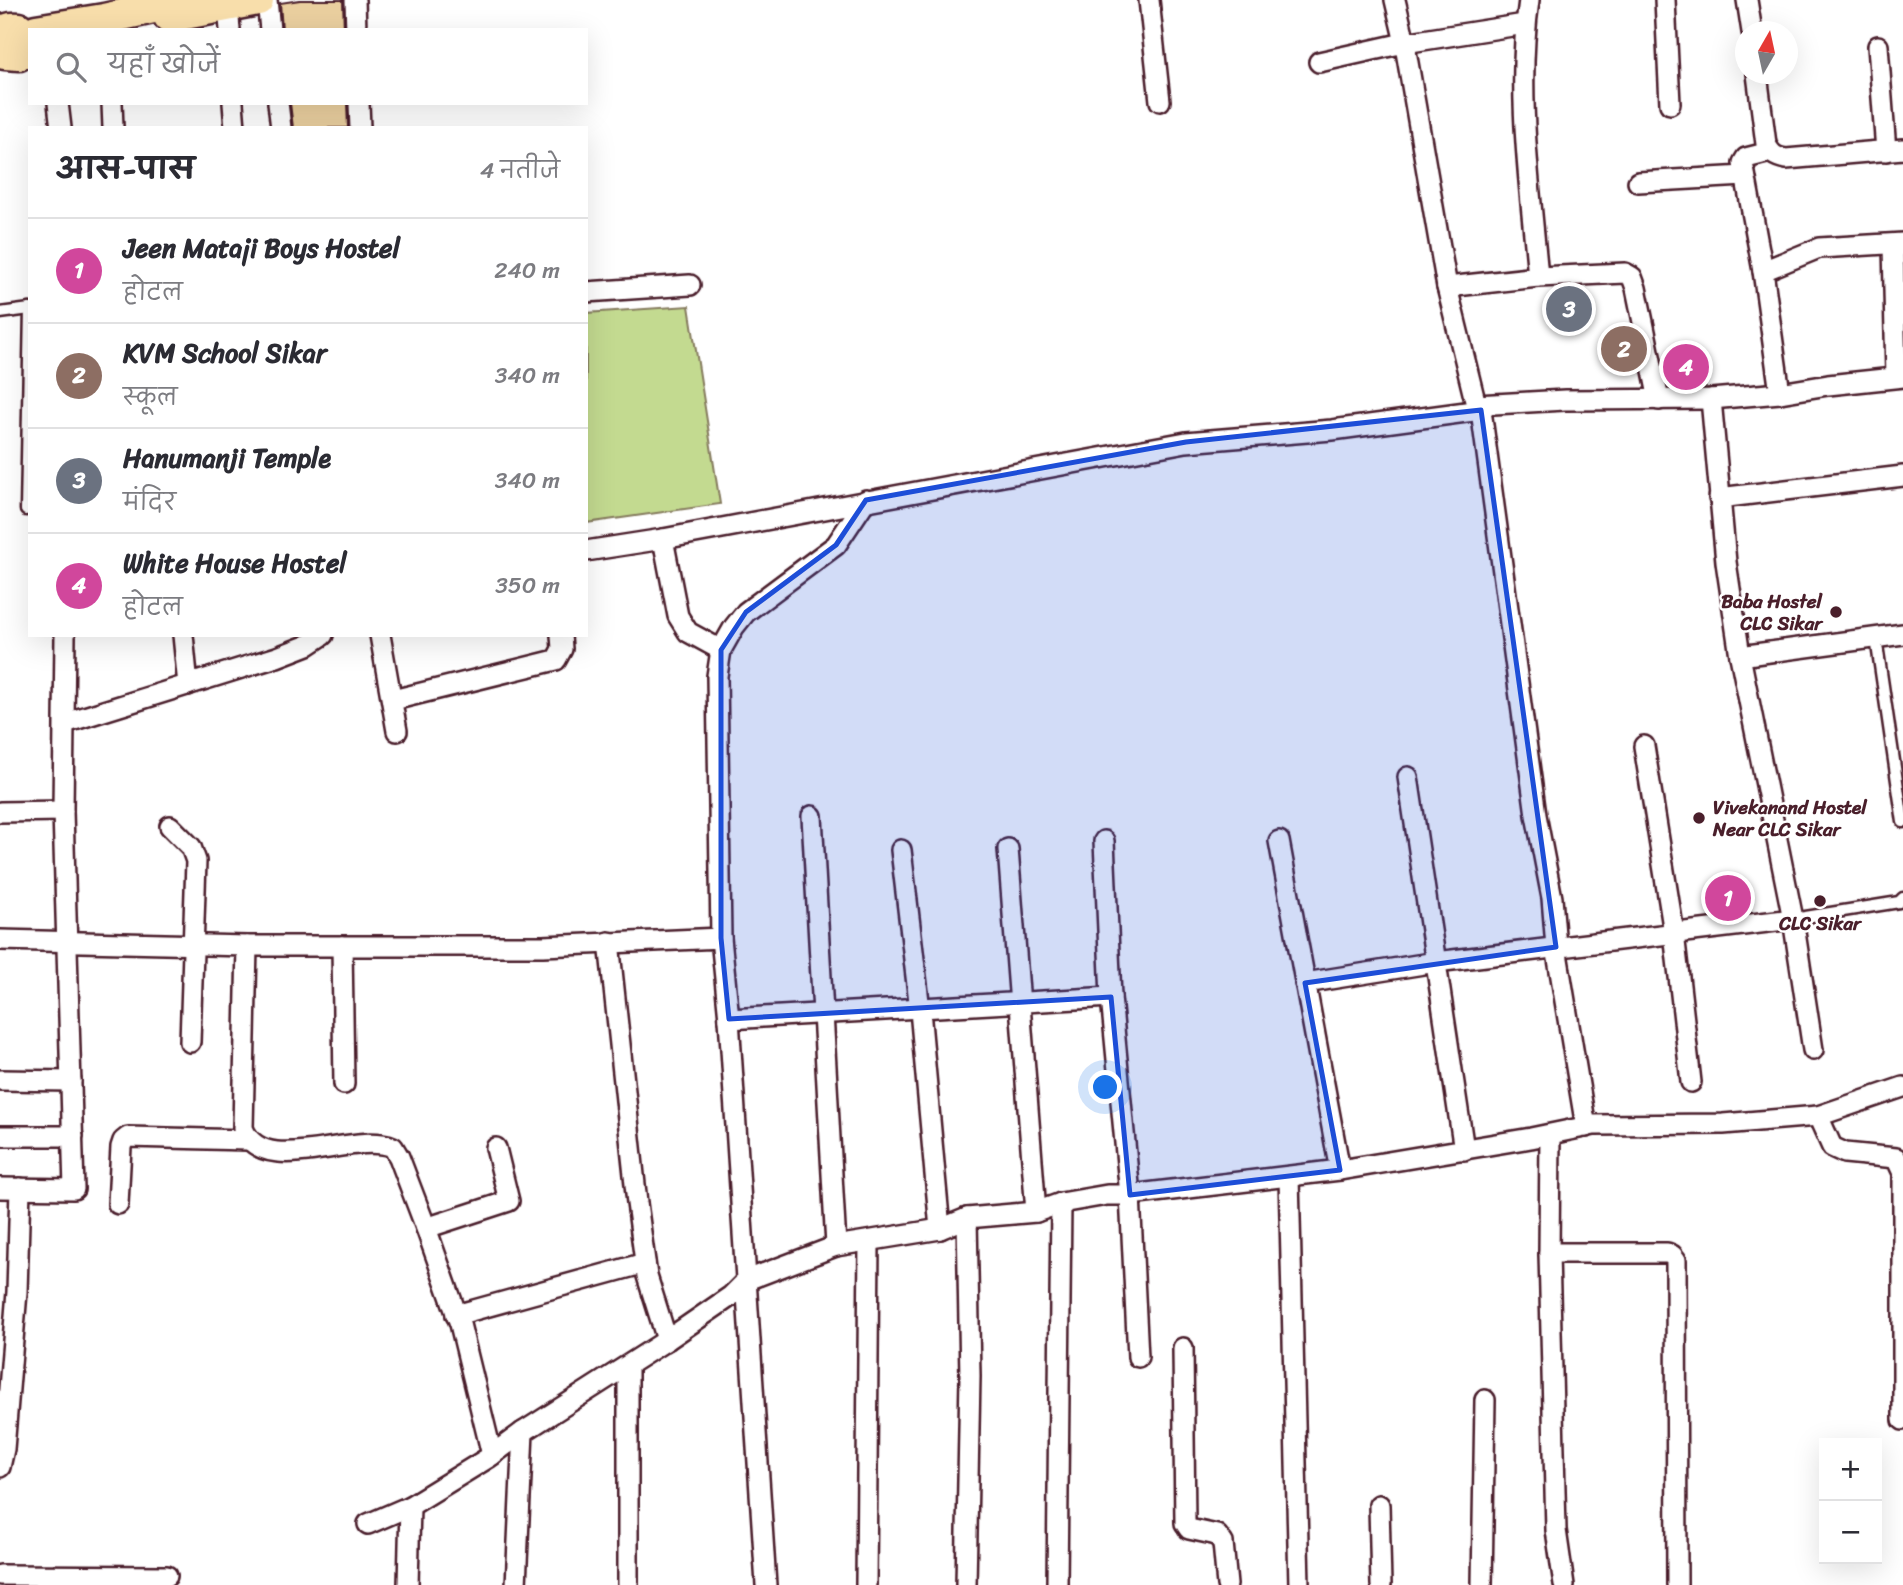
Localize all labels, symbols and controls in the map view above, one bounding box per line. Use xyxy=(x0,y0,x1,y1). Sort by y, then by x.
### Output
north arrow xyxy=(1735,21,1798,84)
search box xyxy=(28,28,588,105)
text: यहाँ खोजें xyxy=(108,41,220,87)
icon: search xyxy=(52,48,90,86)
text: आस-पास xyxy=(56,142,195,196)
text: 4 नतीजे xyxy=(480,150,560,191)
text: Jeen Mataji Boys Hostel xyxy=(123,225,400,271)
text: 1 xyxy=(74,250,84,291)
text: 240 m xyxy=(494,250,560,291)
text: होटल xyxy=(123,272,183,313)
pin: 3 xyxy=(1546,283,1592,335)
pin: 2 xyxy=(1601,323,1647,375)
text: KVM School Sikar xyxy=(123,330,327,376)
pin: 4 xyxy=(1663,341,1709,393)
text: 2 xyxy=(72,355,86,396)
text: 340 m xyxy=(495,355,560,396)
text: स्कूल xyxy=(123,377,178,418)
text: Hanumanji Temple xyxy=(123,435,331,481)
text: 3 xyxy=(73,460,85,501)
text: 340 m xyxy=(495,460,560,501)
text: मंदिर xyxy=(123,482,176,523)
text: White House Hostel xyxy=(123,540,347,586)
text: 4 xyxy=(72,565,86,606)
text: 350 m xyxy=(495,565,560,606)
place label: Baba Hostel CLC Sikar xyxy=(1721,585,1824,640)
text: होटल xyxy=(123,587,183,628)
marker: Baba Hostel CLC Sikar xyxy=(1828,604,1844,620)
place label: Vivekanand Hostel Near CLC Sikar xyxy=(1712,791,1868,846)
marker: Vivekanand Hostel Near CLC Sikar xyxy=(1691,810,1707,826)
pin: 1 xyxy=(1705,872,1751,924)
marker: CLC Sikar xyxy=(1812,893,1828,909)
place label: CLC Sikar xyxy=(1778,907,1863,940)
your location xyxy=(1088,1070,1122,1104)
map controls xyxy=(1819,1438,1882,1564)
button: + xyxy=(1819,1438,1882,1501)
button: − xyxy=(1819,1501,1882,1564)

